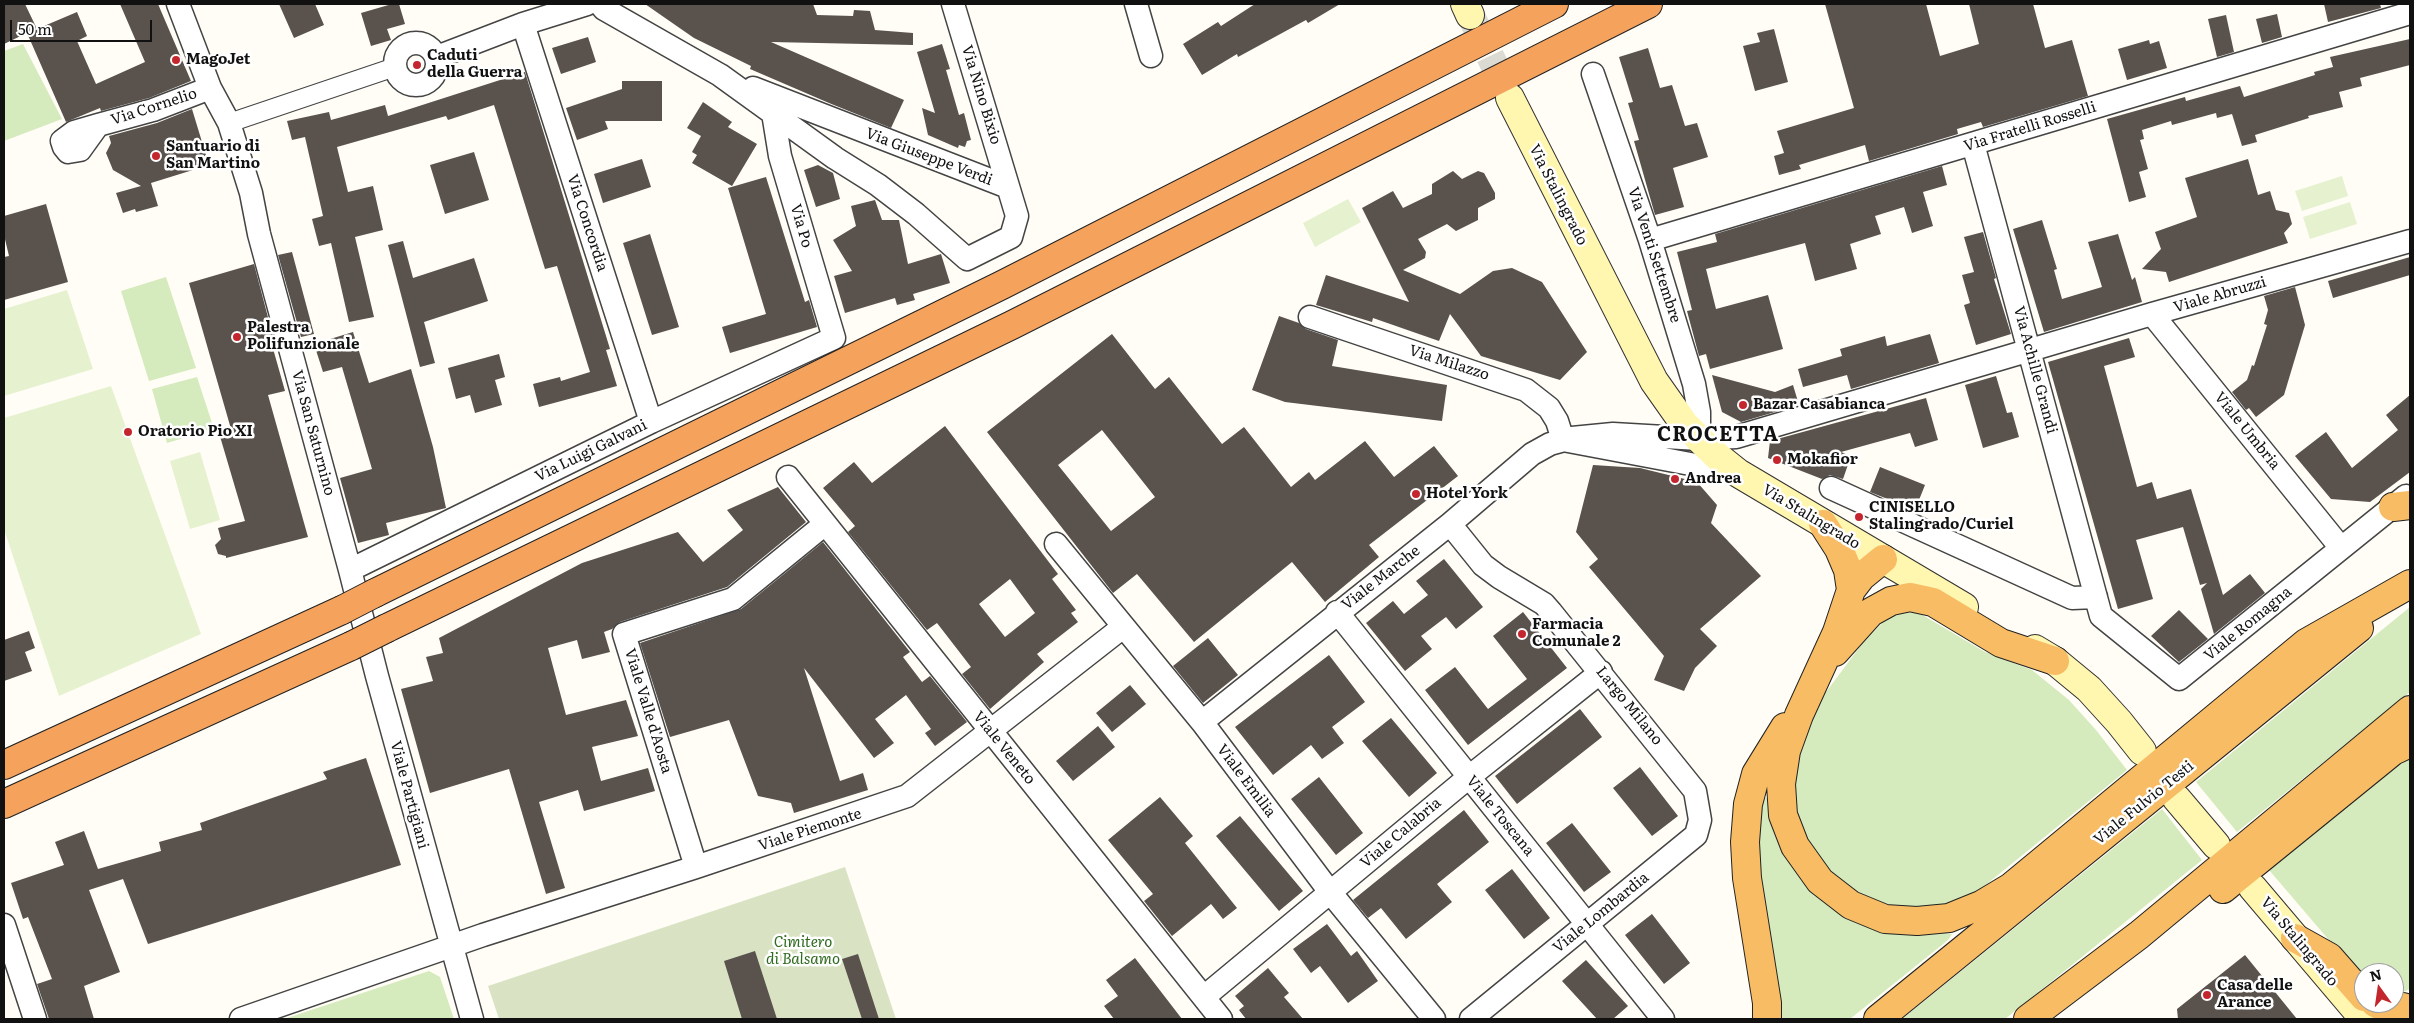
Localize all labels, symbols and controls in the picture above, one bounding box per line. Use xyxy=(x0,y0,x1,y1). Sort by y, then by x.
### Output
scale bar xyxy=(12,10,155,42)
text: 50 m xyxy=(18,17,52,40)
street label: Via Nino Bixio xyxy=(957,43,1005,147)
place label: Caduti della Guerra xyxy=(427,47,522,82)
place label: MagoJet xyxy=(186,51,250,69)
marker: MagoJet xyxy=(170,54,182,66)
marker: Caduti della Guerra xyxy=(411,59,423,71)
street label: Via Cornelio xyxy=(109,85,199,129)
street label: Via Fratelli Rosselli xyxy=(1962,98,2098,156)
street label: Via Giuseppe Verdi xyxy=(863,124,995,190)
place label: Santuario di San Martino xyxy=(166,138,260,173)
street label: Via Stalingrado xyxy=(1525,141,1591,249)
marker: Santuario di San Martino xyxy=(150,150,162,162)
street label: Via Concordia xyxy=(563,172,611,274)
street label: Via Venti Settembre xyxy=(1624,185,1684,325)
street label: Via Po xyxy=(786,202,816,250)
street label: Viale Abruzzi xyxy=(2172,273,2268,317)
street label: Via Achille Grandi xyxy=(2009,304,2061,436)
place label: Palestra Polifunzionale xyxy=(247,319,359,354)
marker: Palestra Polifunzionale xyxy=(231,331,243,343)
street label: Via Milazzo xyxy=(1407,342,1491,384)
street label: Via San Saturnino xyxy=(288,368,338,498)
street label: Viale Umbria xyxy=(2210,389,2284,473)
place label: Bazar Casabianca xyxy=(1753,396,1885,414)
marker: Bazar Casabianca xyxy=(1737,399,1749,411)
street label: Via Luigi Galvani xyxy=(532,416,650,486)
place label: Oratorio Pio XI xyxy=(138,423,253,441)
district label: CROCETTA xyxy=(1656,423,1780,447)
marker: Oratorio Pio XI xyxy=(122,426,134,438)
place label: Mokafior xyxy=(1787,451,1858,469)
marker: Mokafior xyxy=(1771,454,1783,466)
place label: Andrea xyxy=(1685,470,1741,488)
marker: Andrea xyxy=(1669,473,1681,485)
street label: Via Stalingrado xyxy=(1759,481,1863,553)
place label: Hotel York xyxy=(1426,485,1508,503)
marker: Hotel York xyxy=(1410,488,1422,500)
place label: CINISELLO Stalingrado/Curiel xyxy=(1869,499,2014,534)
marker: CINISELLO Stalingrado/Curiel xyxy=(1853,511,1865,523)
street label: Viale Marche xyxy=(1338,542,1424,614)
street label: Viale Romagna xyxy=(2200,583,2296,665)
place label: Farmacia Comunale 2 xyxy=(1532,616,1620,651)
marker: Farmacia Comunale 2 xyxy=(1516,628,1528,640)
street label: Viale Valle d'Aosta xyxy=(620,646,676,776)
street label: Largo Milano xyxy=(1592,663,1666,749)
street label: Viale Veneto xyxy=(969,708,1039,788)
street label: Viale Partigiani xyxy=(386,739,432,851)
street label: Viale Emilia xyxy=(1213,741,1279,821)
street label: Viale Fulvio Testi xyxy=(2090,757,2198,849)
street label: Viale Toscana xyxy=(1462,772,1538,860)
street label: Viale Calabria xyxy=(1357,794,1445,872)
street label: Viale Piemonte xyxy=(756,805,864,855)
street label: Viale Lombardia xyxy=(1549,869,1653,957)
street label: Via Stalingrado xyxy=(2256,894,2342,990)
park label: Cimitero di Balsamo xyxy=(766,934,840,969)
north arrow xyxy=(2354,963,2404,1013)
text: N xyxy=(2367,963,2384,986)
place label: Casa delle Arance xyxy=(2217,977,2293,1012)
marker: Casa delle Arance xyxy=(2201,989,2213,1001)

